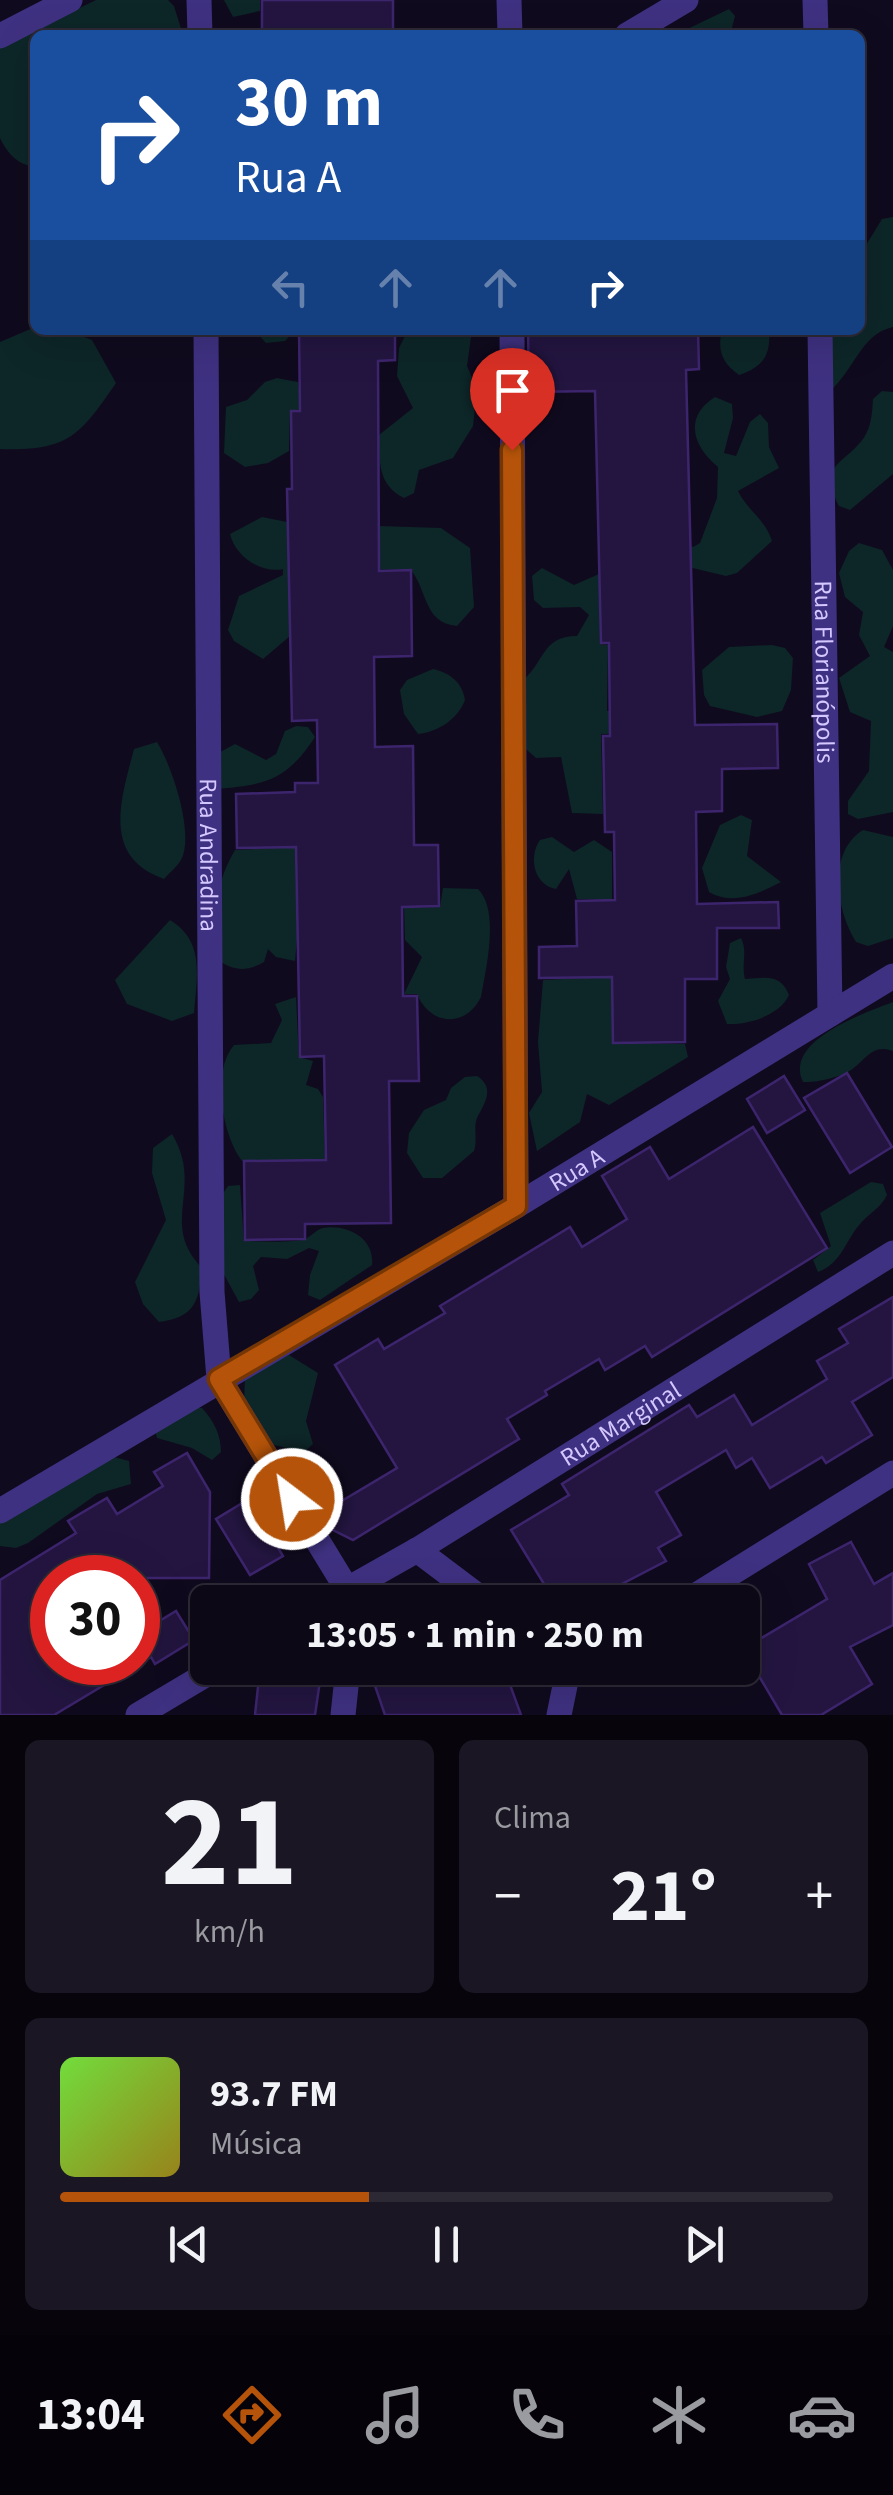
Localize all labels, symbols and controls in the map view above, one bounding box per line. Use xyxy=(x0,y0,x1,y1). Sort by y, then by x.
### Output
text: 30 m xyxy=(235,53,383,153)
icon: right xyxy=(70,70,200,200)
text: Rua A xyxy=(235,146,341,210)
icon: left xyxy=(263,260,318,315)
icon: ahead xyxy=(368,260,423,315)
icon: ahead xyxy=(473,260,528,315)
icon: right xyxy=(578,260,633,315)
pin xyxy=(470,348,555,451)
icon: arrive xyxy=(485,363,540,418)
street label: Rua Florianópolis xyxy=(805,580,843,764)
street label: Rua Andradina xyxy=(190,778,227,932)
street label: Rua A xyxy=(542,1139,612,1201)
street label: Rua Marginal xyxy=(553,1373,688,1475)
position arrow xyxy=(240,1447,344,1551)
speed limit sign: 30 xyxy=(30,1555,160,1685)
text: 13:05 · 1 min · 250 m xyxy=(306,1608,644,1662)
text: 21 xyxy=(161,1751,298,1936)
text: Clima xyxy=(494,1795,571,1841)
text: 21° xyxy=(610,1843,717,1950)
text: − xyxy=(494,1858,521,1936)
text: + xyxy=(806,1858,833,1936)
text: km/h xyxy=(194,1909,265,1955)
text: 93.7 FM xyxy=(210,2067,338,2121)
text: Música xyxy=(210,2121,302,2167)
icon: previous xyxy=(161,2217,216,2272)
icon: pause xyxy=(419,2217,474,2272)
icon: next xyxy=(677,2217,732,2272)
icon: directions xyxy=(217,2380,287,2450)
icon: music xyxy=(360,2380,430,2450)
icon: phone xyxy=(502,2380,572,2450)
icon: climate xyxy=(644,2380,714,2450)
icon: car xyxy=(787,2380,857,2450)
text: 13:04 xyxy=(36,2383,145,2447)

